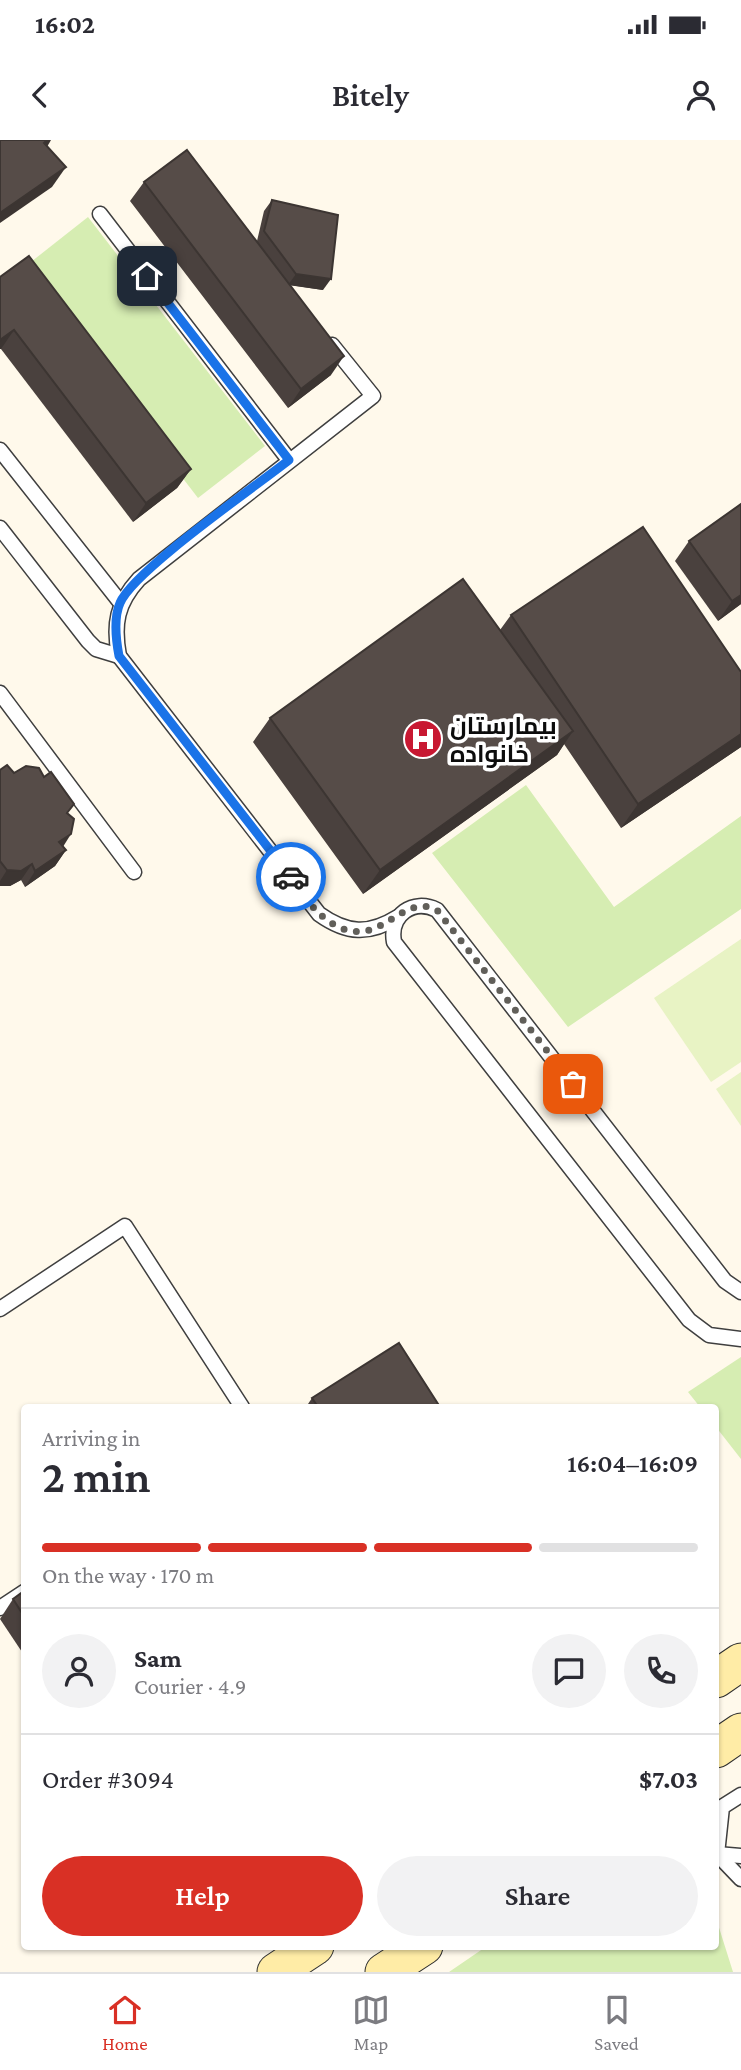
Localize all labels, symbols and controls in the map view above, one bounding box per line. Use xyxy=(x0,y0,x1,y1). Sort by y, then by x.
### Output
text: 16:02 xyxy=(35,10,95,39)
icon: back xyxy=(21,76,59,114)
icon: person xyxy=(682,76,720,114)
text: Bitely xyxy=(332,77,409,113)
pin xyxy=(117,246,177,306)
icon: home xyxy=(128,257,166,295)
place label: بیمارستان خانواده xyxy=(450,712,557,768)
hospital icon: بیمارستان خانواده xyxy=(402,718,444,760)
courier xyxy=(256,842,326,912)
icon: car xyxy=(272,858,310,896)
pin xyxy=(543,1054,603,1114)
icon: bag xyxy=(554,1065,592,1103)
text: Arriving in xyxy=(42,1425,140,1451)
text: 16:04–16:09 xyxy=(567,1449,698,1478)
text: 2 min xyxy=(42,1451,150,1502)
text: On the way · 170 m xyxy=(42,1562,214,1588)
button: person xyxy=(42,1634,116,1708)
button: chat xyxy=(532,1634,606,1708)
button: phone xyxy=(624,1634,698,1708)
text: Sam xyxy=(134,1644,182,1673)
text: Courier · 4.9 xyxy=(134,1673,246,1699)
text: Order #3094 xyxy=(42,1765,174,1794)
text: $7.03 xyxy=(639,1765,698,1794)
button: Help xyxy=(42,1856,363,1936)
button: Share xyxy=(377,1856,698,1936)
tab: Home xyxy=(102,1991,148,2054)
tab: Map xyxy=(352,1991,390,2054)
tab: Saved xyxy=(594,1991,639,2054)

